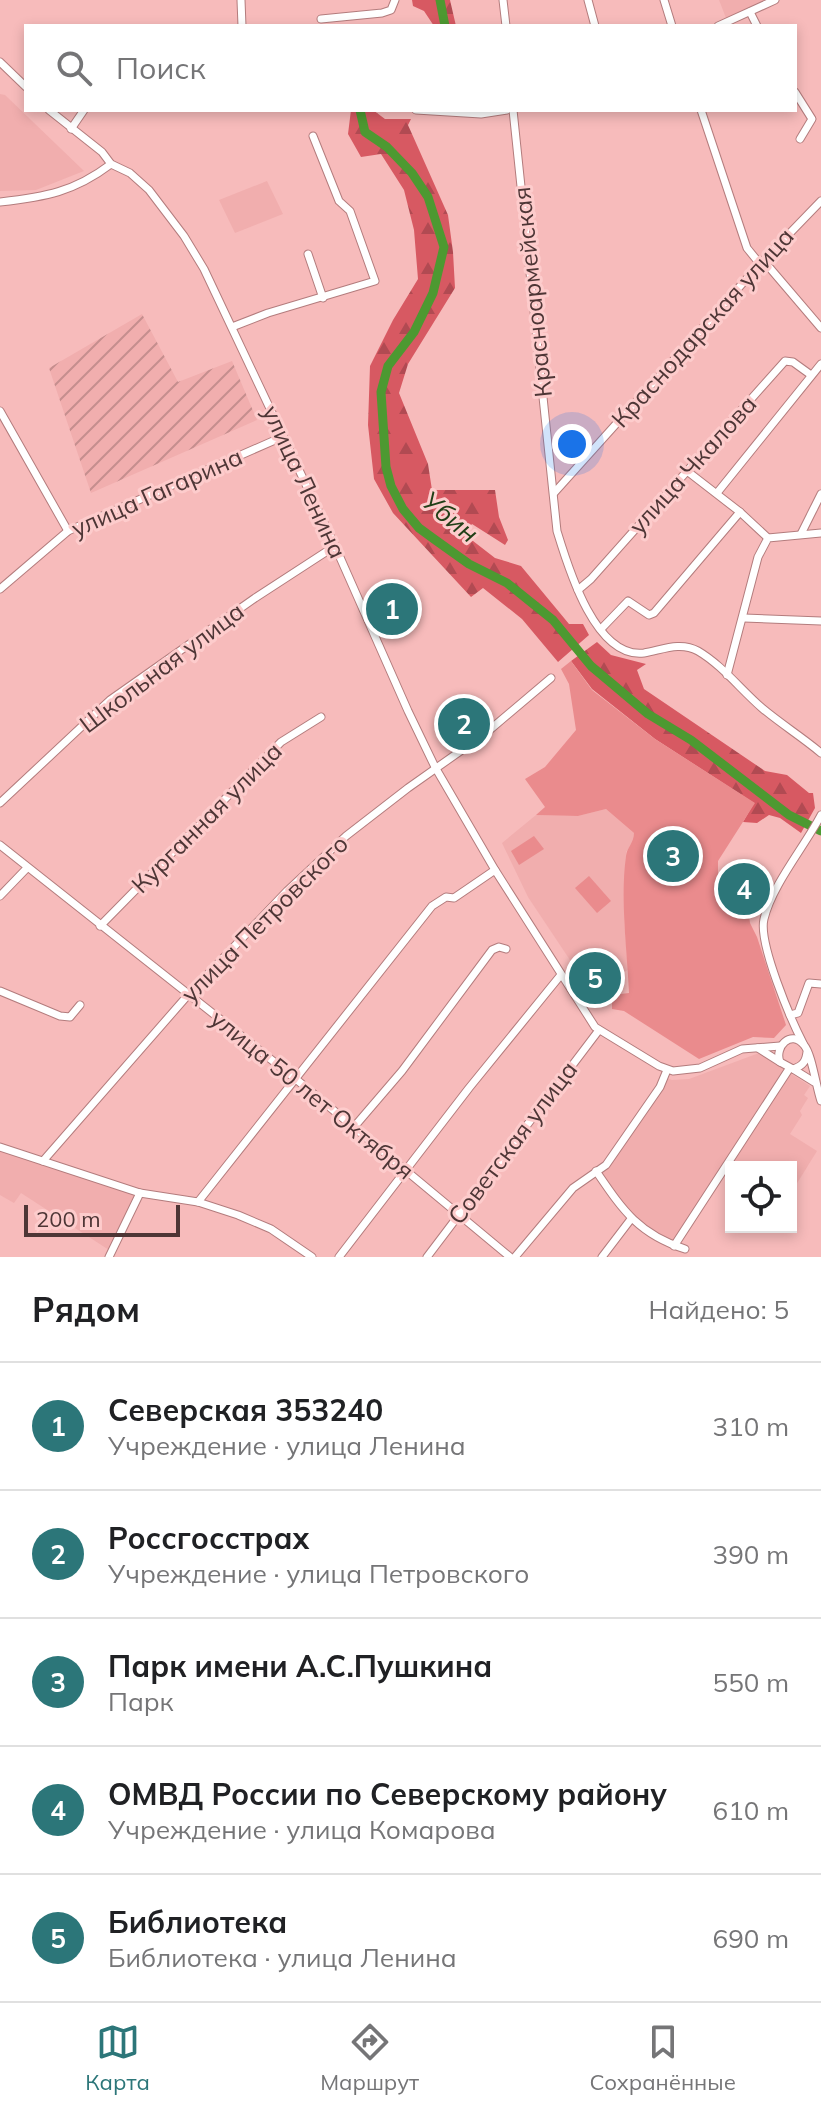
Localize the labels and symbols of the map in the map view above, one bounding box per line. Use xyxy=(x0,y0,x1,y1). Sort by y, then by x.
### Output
street label: Красноармейская xyxy=(506,185,558,399)
street label: Краснодарская улица xyxy=(605,221,800,433)
street label: улица Чкалова xyxy=(622,389,762,540)
street label: улица Ленина xyxy=(256,400,353,563)
your location xyxy=(552,424,592,464)
street label: улица Гагарина xyxy=(66,441,247,543)
water label: Убин xyxy=(415,484,485,549)
pin: 1 xyxy=(366,579,418,639)
street label: Школьная улица xyxy=(73,596,250,739)
pin: 2 xyxy=(438,694,490,754)
street label: Курганная улица xyxy=(125,736,288,899)
pin: 3 xyxy=(647,826,699,886)
street label: улица Петровского xyxy=(174,828,354,1008)
pin: 4 xyxy=(718,859,770,919)
pin: 5 xyxy=(569,948,621,1008)
street label: улица 50 лет Октября xyxy=(205,1003,420,1186)
street label: Советская улица xyxy=(441,1055,583,1230)
scale bar xyxy=(24,1201,180,1237)

